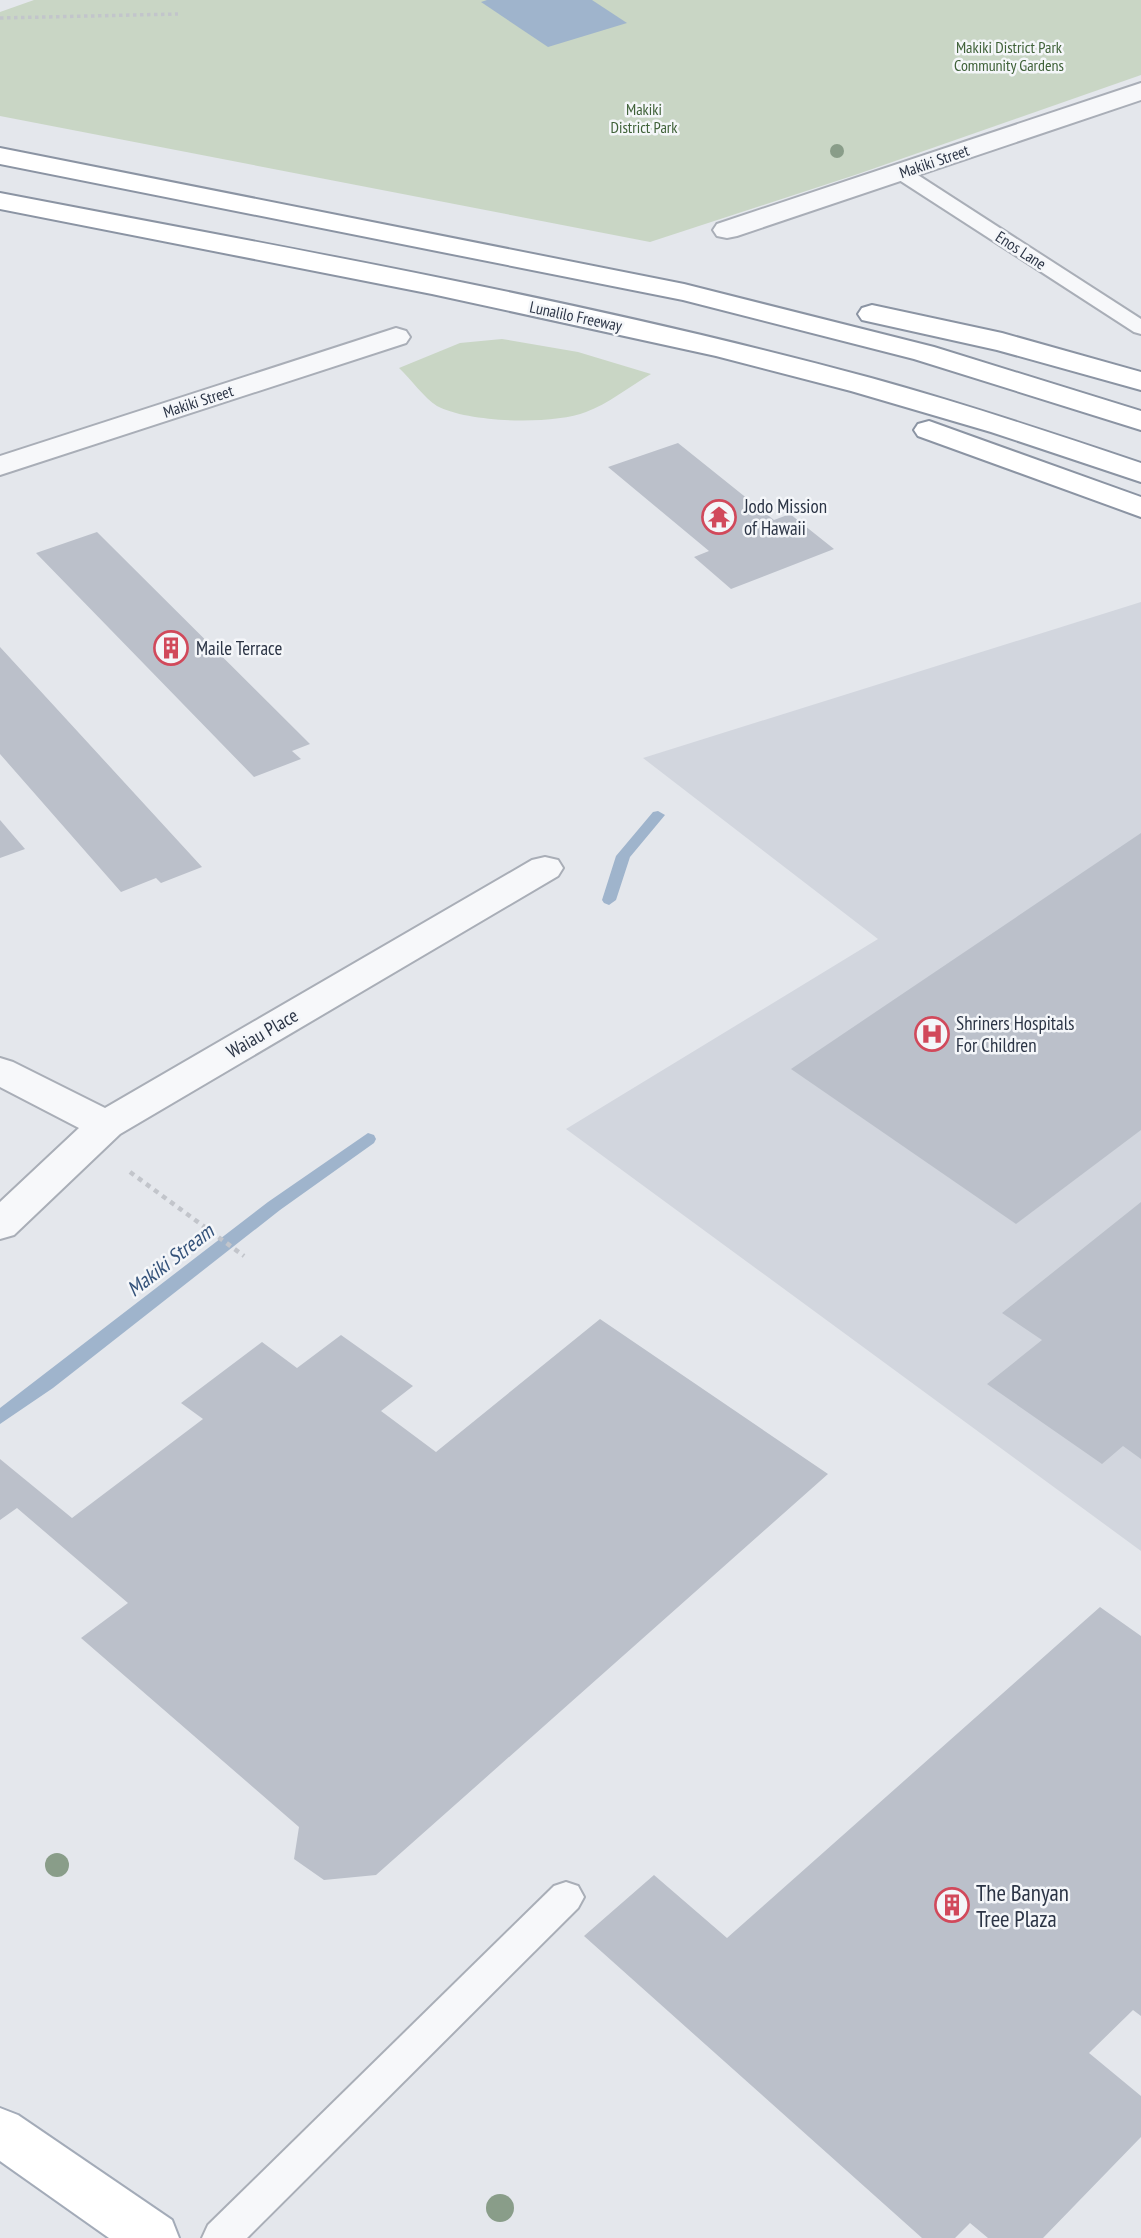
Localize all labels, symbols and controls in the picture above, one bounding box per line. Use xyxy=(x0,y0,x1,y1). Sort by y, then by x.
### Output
park label: Makiki District Park Community Gardens xyxy=(954,37,1064,75)
park label: Makiki District Park xyxy=(611,99,678,137)
street label: Makiki Street xyxy=(896,140,972,182)
street label: Enos Lane xyxy=(992,226,1050,274)
street label: Lunalilo Freeway xyxy=(528,296,624,336)
street label: Makiki Street xyxy=(160,380,236,422)
place label: Jodo Mission of Hawaii xyxy=(743,494,827,540)
temple icon: Jodo Mission of Hawaii xyxy=(700,498,738,536)
building icon: Maile Terrace xyxy=(152,629,190,667)
place label: Maile Terrace xyxy=(196,636,282,660)
street label: Waiau Place xyxy=(222,1003,302,1063)
place label: Shriners Hospitals For Children xyxy=(956,1011,1075,1057)
hospital icon: Shriners Hospitals For Children xyxy=(913,1015,951,1053)
water label: Makiki Stream xyxy=(121,1217,220,1302)
place label: The Banyan Tree Plaza xyxy=(976,1878,1069,1933)
building icon: The Banyan Tree Plaza xyxy=(933,1886,971,1924)

